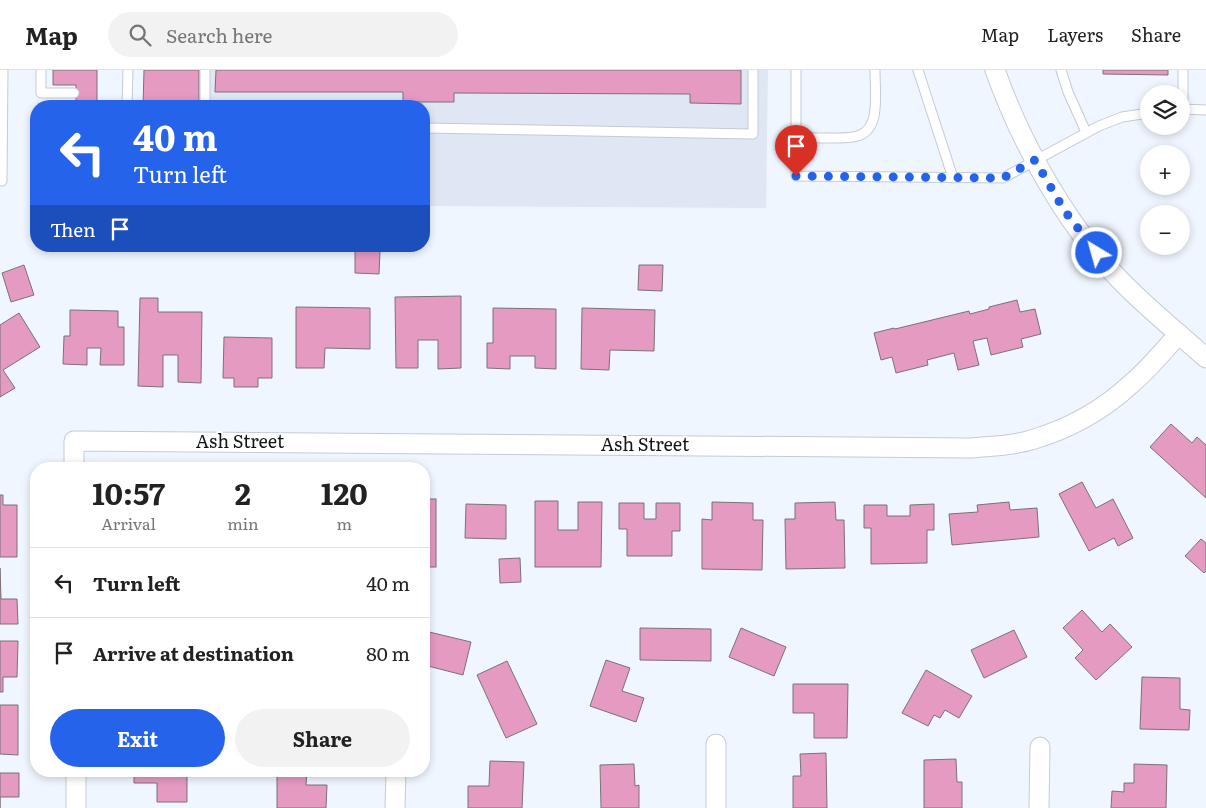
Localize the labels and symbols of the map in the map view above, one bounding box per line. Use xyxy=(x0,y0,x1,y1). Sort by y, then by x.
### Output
pin xyxy=(775,125,817,176)
position arrow xyxy=(1070,226,1122,278)
street label: Ash Street xyxy=(196,427,285,454)
street label: Ash Street xyxy=(601,430,690,457)

